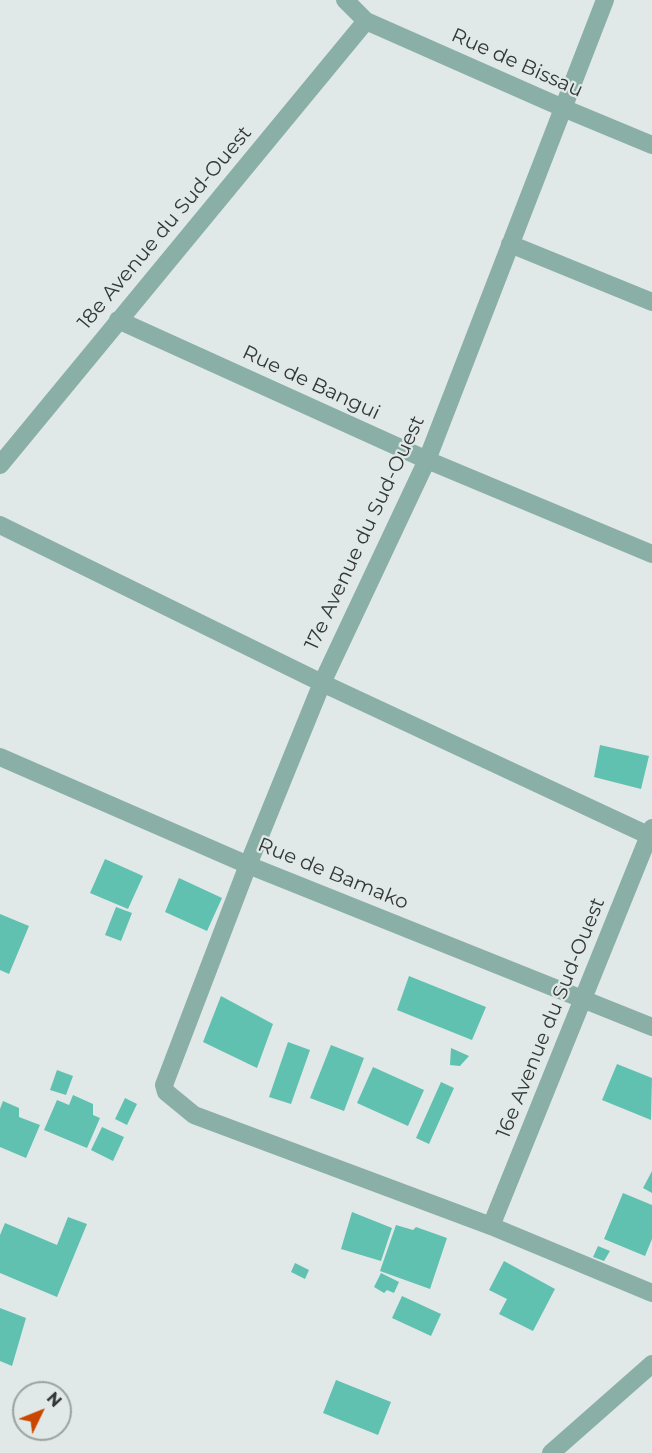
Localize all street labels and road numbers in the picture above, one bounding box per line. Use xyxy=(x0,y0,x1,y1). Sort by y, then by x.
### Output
street label: Rue de Bissau xyxy=(448,23,586,103)
street label: 18e Avenue du Sud-Ouest xyxy=(73,122,257,334)
street label: Rue de Bangui xyxy=(238,341,384,425)
street label: 17e Avenue du Sud-Ouest xyxy=(300,412,430,654)
street label: Rue de Bamako xyxy=(254,833,412,915)
street label: 16e Avenue du Sud-Ouest xyxy=(492,894,610,1142)

